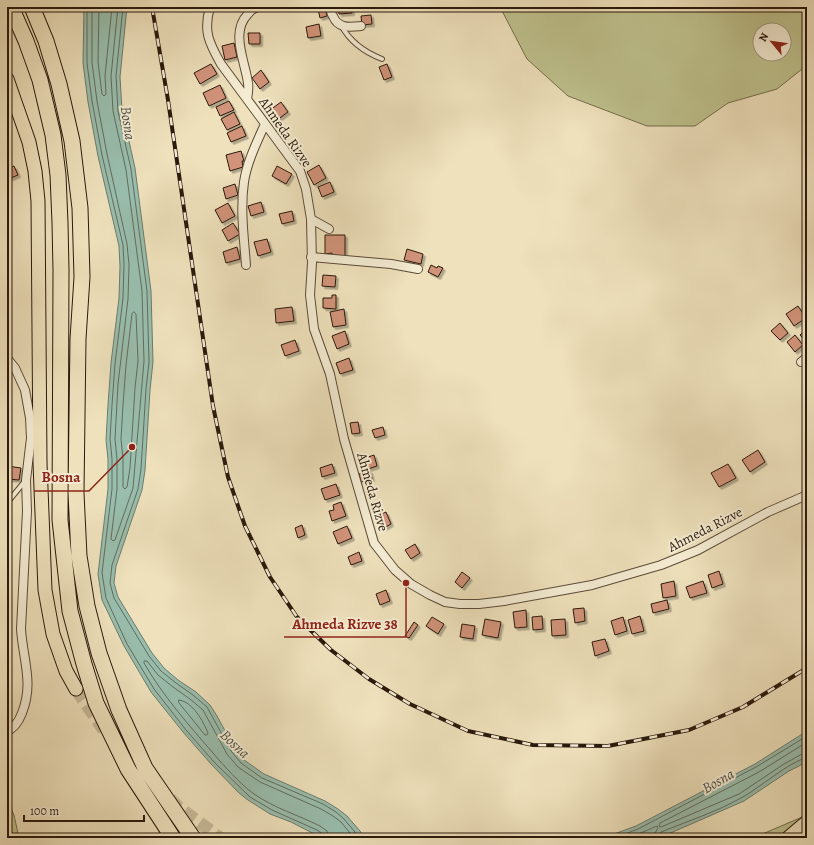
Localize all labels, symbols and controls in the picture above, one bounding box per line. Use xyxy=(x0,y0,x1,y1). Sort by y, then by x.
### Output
north arrow xyxy=(752,22,792,62)
text: N xyxy=(755,30,772,45)
street label: Ahmeda Rizve xyxy=(254,93,317,171)
water label: Bosna xyxy=(116,105,140,141)
street label: Ahmeda Rizve xyxy=(352,450,393,534)
callout: Bosna xyxy=(34,464,89,491)
text: Bosna xyxy=(42,467,81,487)
street label: Ahmeda Rizve xyxy=(664,503,746,557)
callout: Ahmeda Rizve 38 xyxy=(284,610,406,637)
text: Ahmeda Rizve 38 xyxy=(291,614,398,634)
water label: Bosna xyxy=(216,725,254,763)
water label: Bosna xyxy=(698,764,738,798)
scale bar xyxy=(24,797,144,823)
text: 100 m xyxy=(30,803,59,819)

